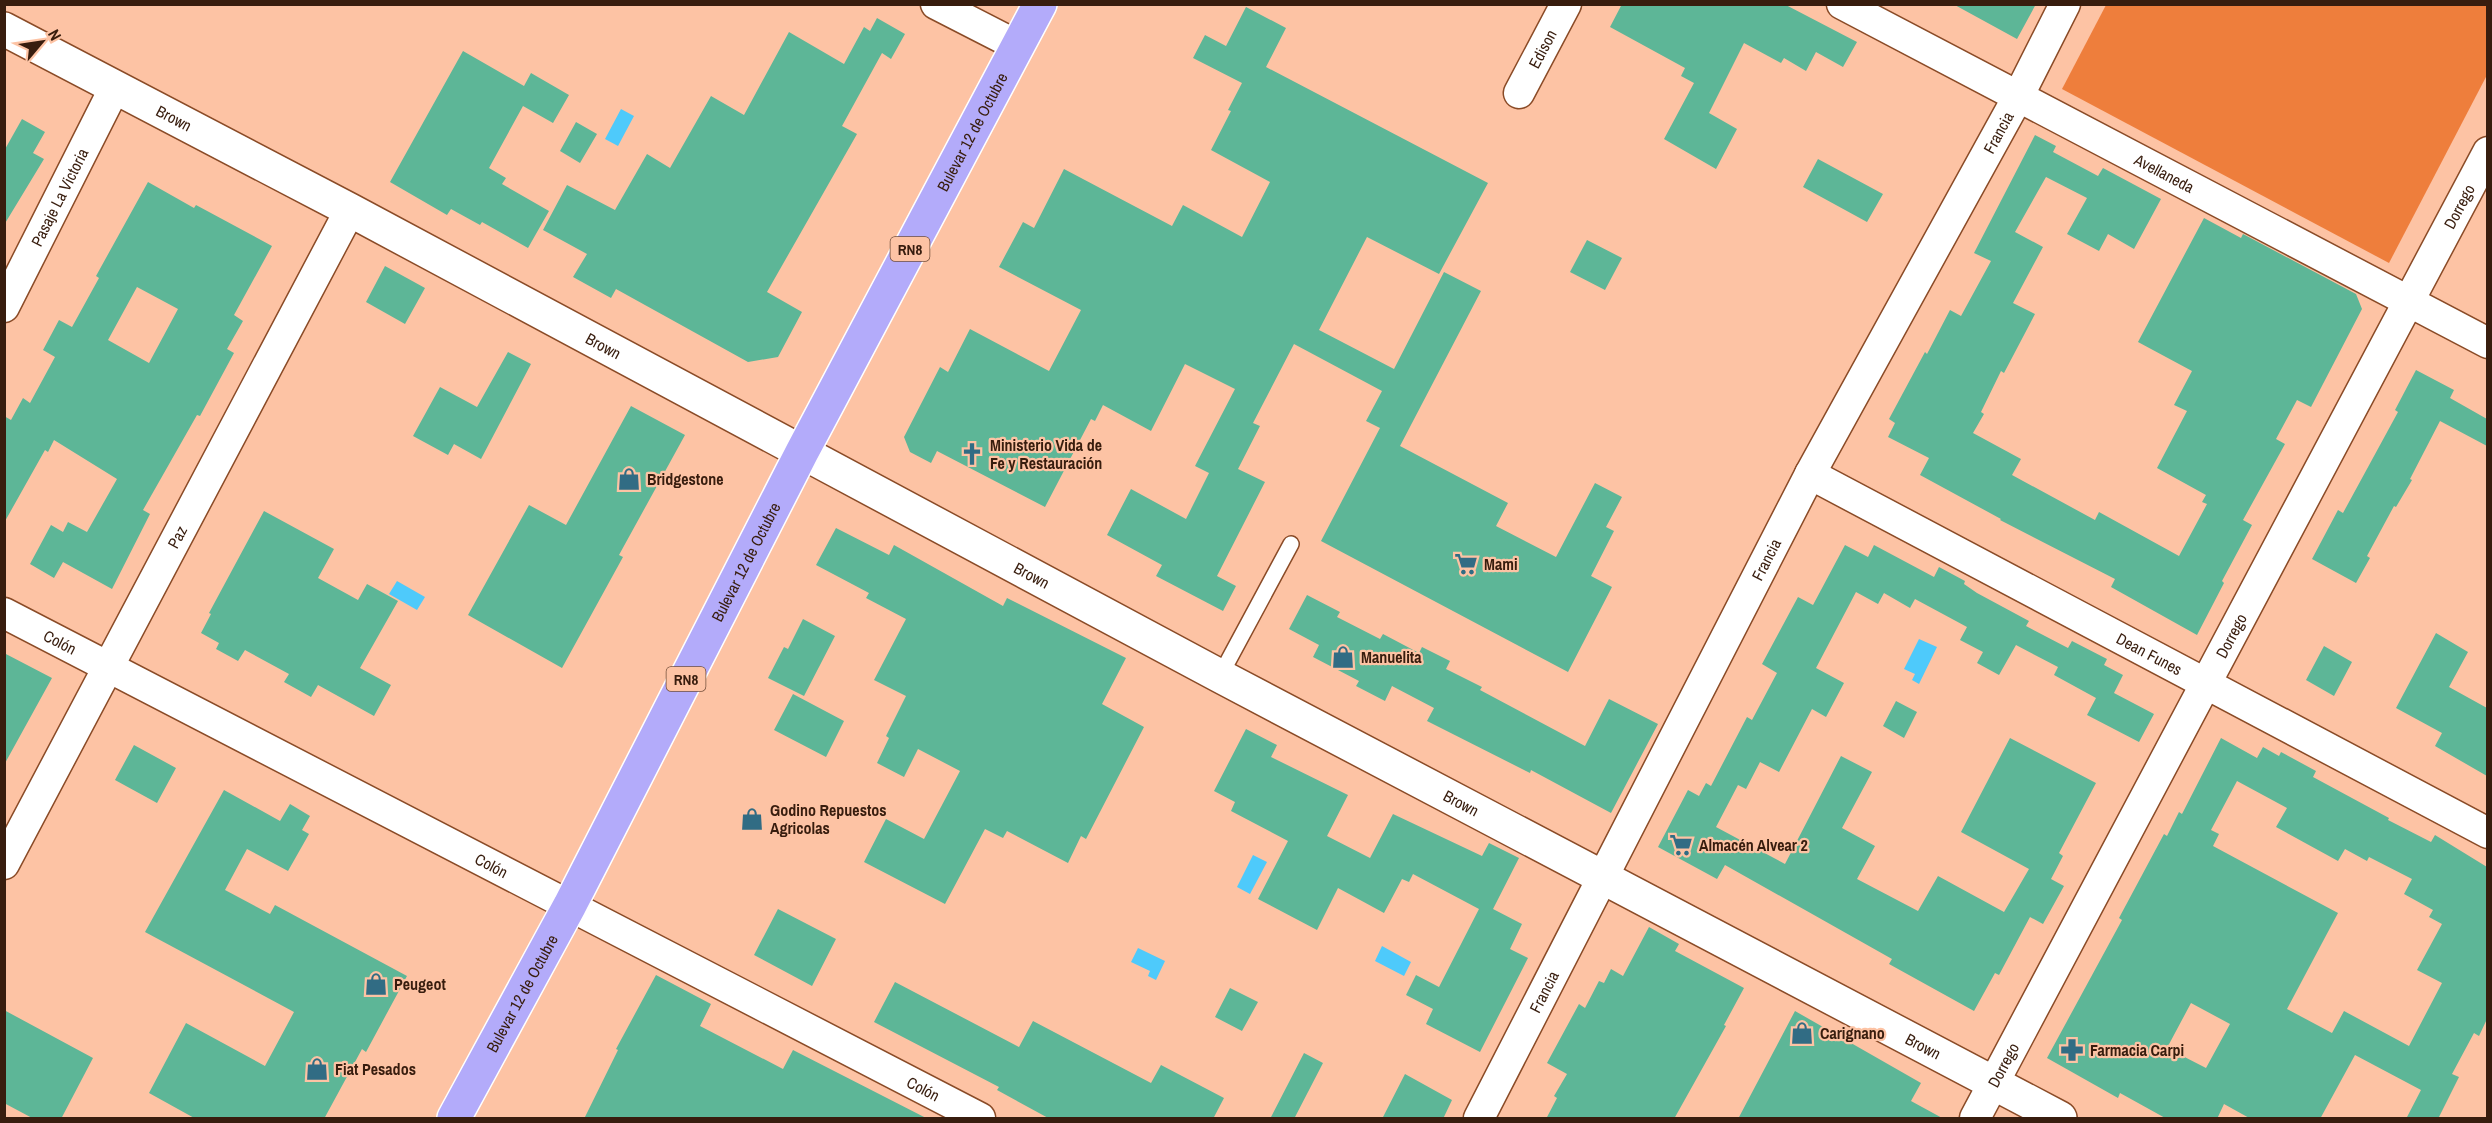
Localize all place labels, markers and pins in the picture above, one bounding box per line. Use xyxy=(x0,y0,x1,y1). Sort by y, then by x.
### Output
place label: Ministerio Vida de Fe y Restauración xyxy=(990,434,1102,474)
church icon: Ministerio Vida de Fe y Restauración xyxy=(959,441,985,467)
shop icon: Bridgestone xyxy=(616,466,642,492)
place label: Bridgestone xyxy=(647,468,724,490)
supermarket icon: Mami xyxy=(1453,551,1479,577)
place label: Mami xyxy=(1484,553,1518,575)
shop icon: Manuelita xyxy=(1330,644,1356,670)
place label: Manuelita xyxy=(1361,646,1422,668)
place label: Godino Repuestos Agricolas xyxy=(770,799,887,839)
shop icon: Godino Repuestos Agricolas xyxy=(739,806,765,832)
supermarket icon: Almacén Alvear 2 xyxy=(1668,832,1694,858)
place label: Almacén Alvear 2 xyxy=(1699,834,1808,856)
shop icon: Peugeot xyxy=(363,971,389,997)
place label: Peugeot xyxy=(394,973,446,995)
shop icon: Carignano xyxy=(1789,1020,1815,1046)
place label: Carignano xyxy=(1820,1022,1885,1044)
pharmacy icon: Farmacia Carpi xyxy=(2059,1037,2085,1063)
place label: Farmacia Carpi xyxy=(2090,1039,2184,1061)
shop icon: Fiat Pesados xyxy=(304,1056,330,1082)
place label: Fiat Pesados xyxy=(335,1058,416,1080)

